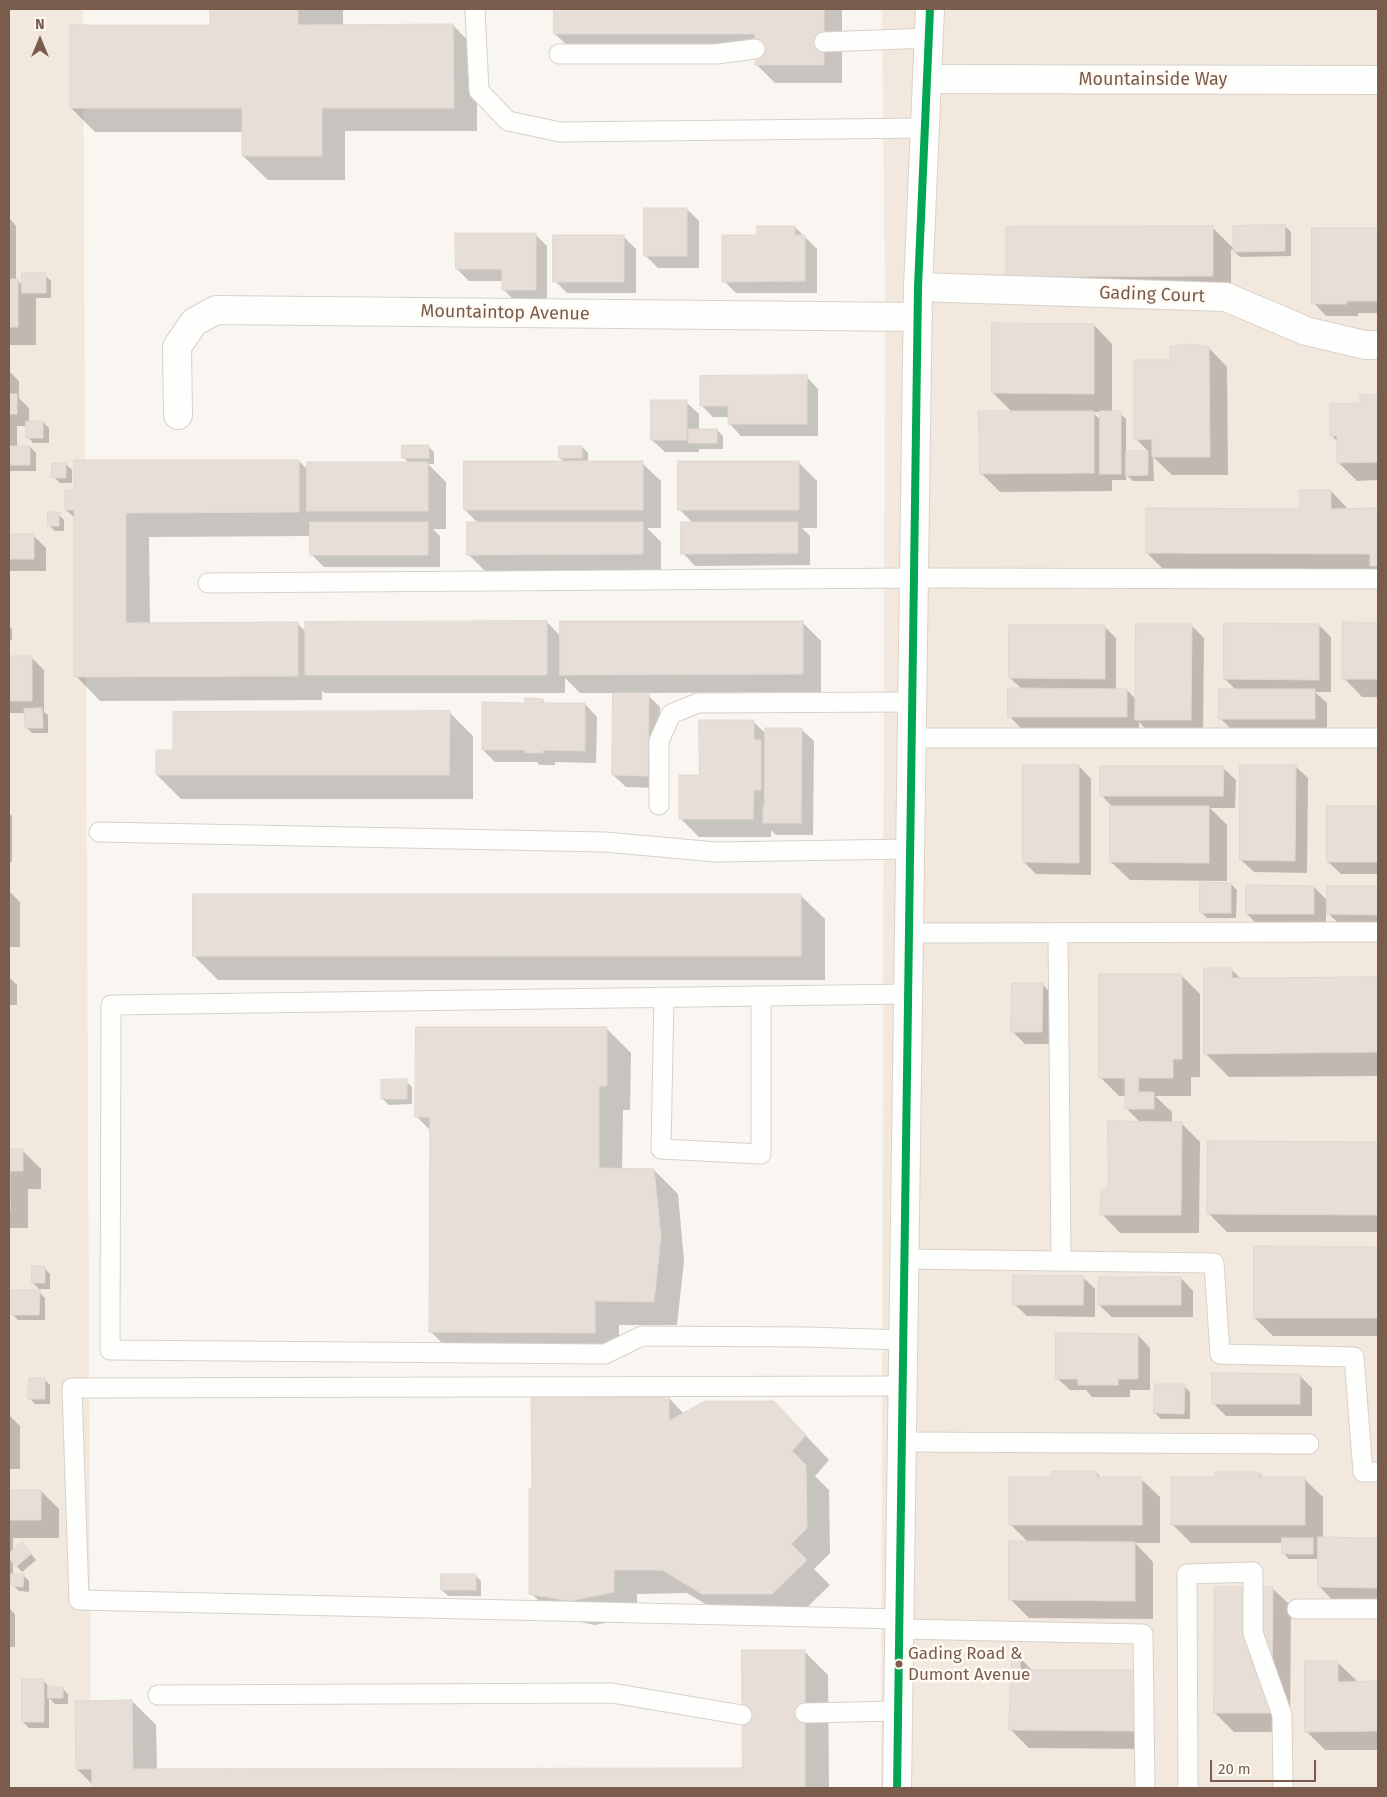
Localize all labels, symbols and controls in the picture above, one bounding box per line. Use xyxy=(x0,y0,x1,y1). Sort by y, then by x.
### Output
north arrow xyxy=(15,15,65,65)
text: N xyxy=(35,16,45,33)
street label: Mountainside Way xyxy=(1079,69,1227,91)
street label: Gading Court xyxy=(1099,282,1205,308)
street label: Mountaintop Avenue xyxy=(420,301,590,325)
place label: Gading Road & Dumont Avenue xyxy=(908,1644,1030,1684)
marker: Gading Road & Dumont Avenue xyxy=(894,1659,904,1669)
scale bar xyxy=(1212,1750,1318,1782)
text: 20 m xyxy=(1218,1760,1251,1778)

